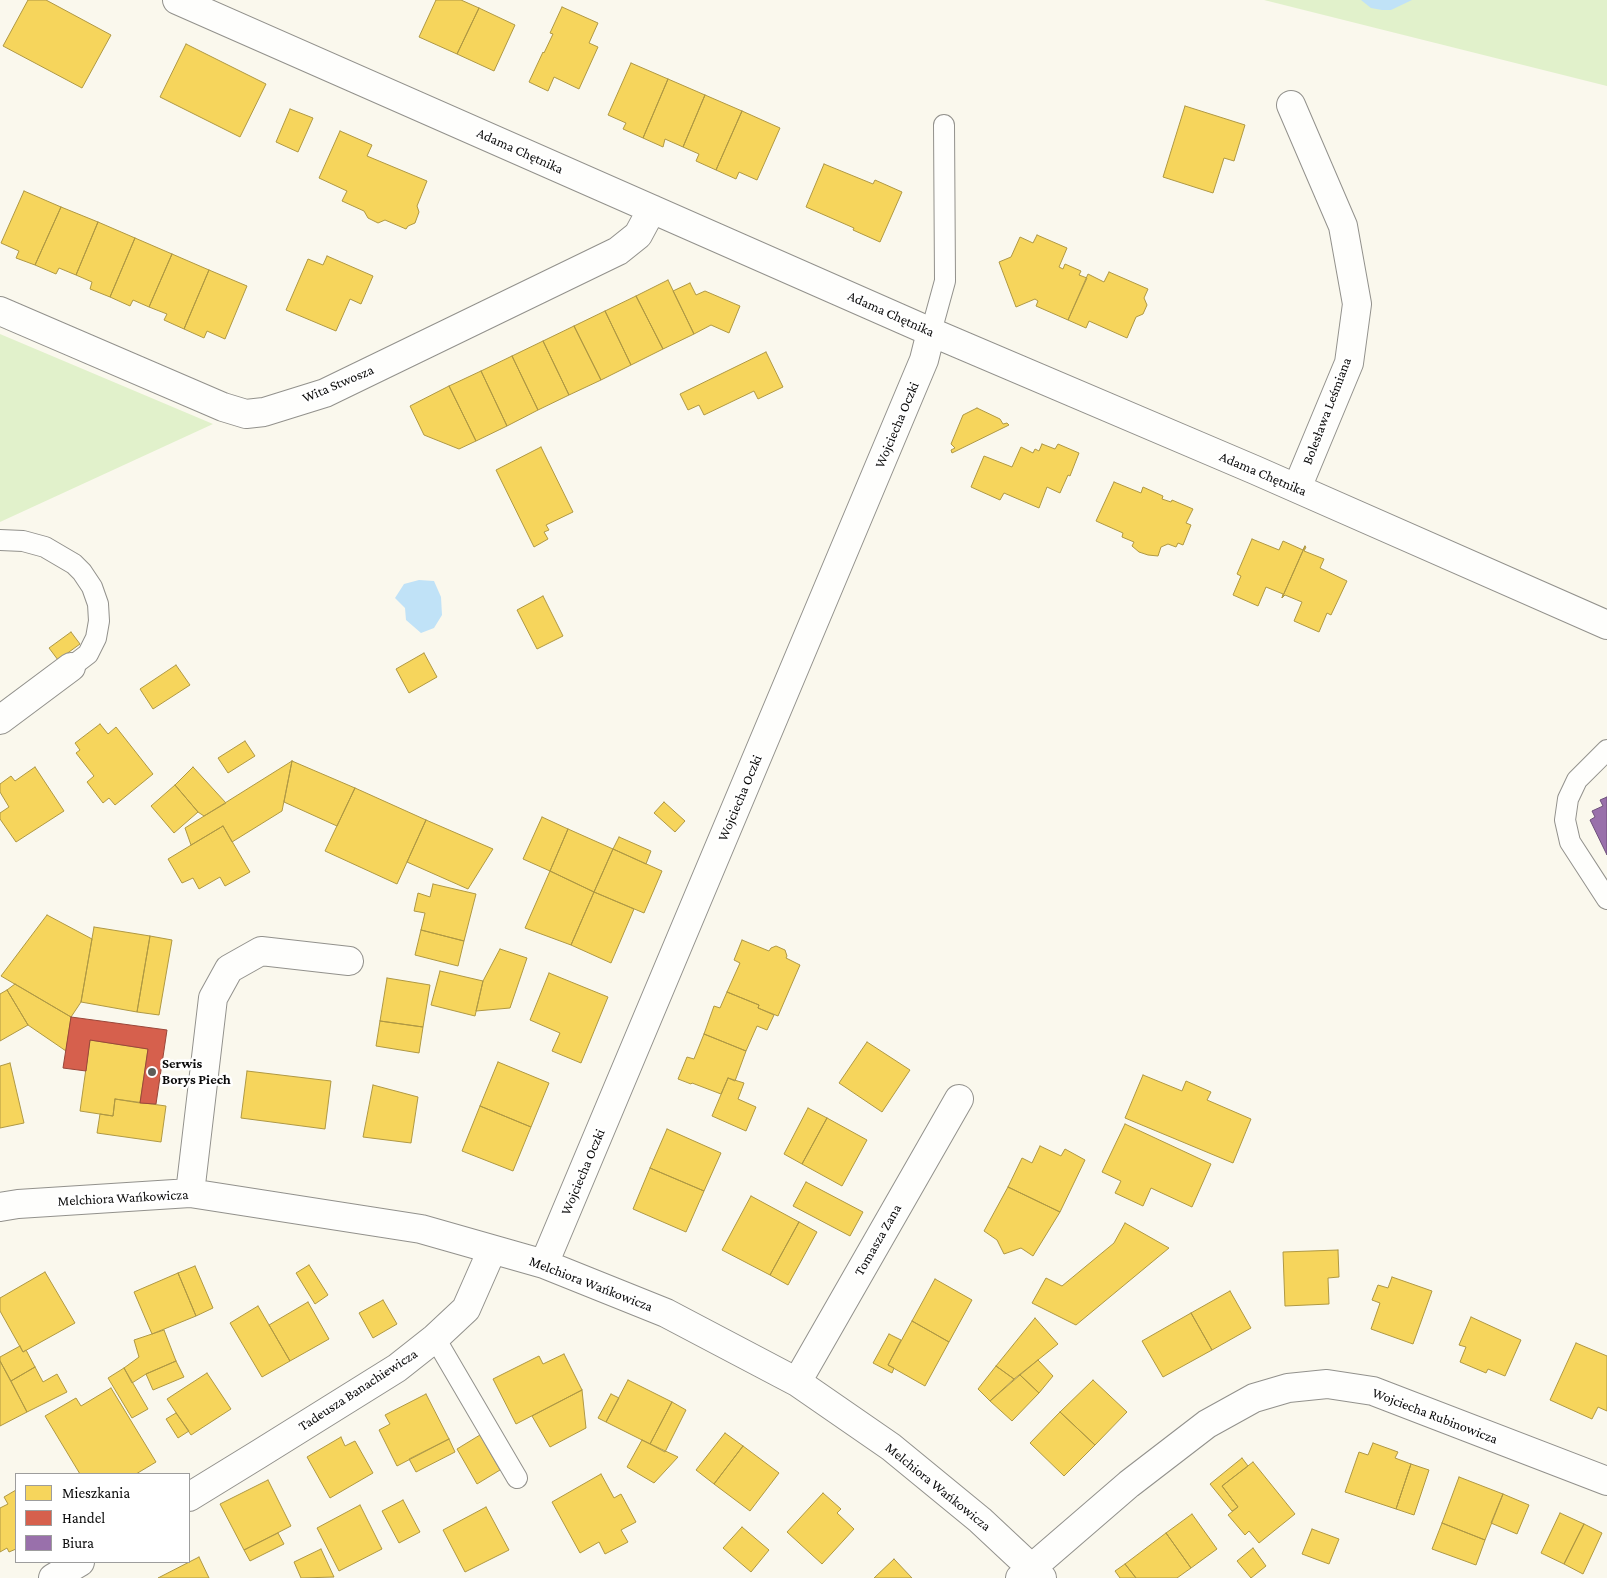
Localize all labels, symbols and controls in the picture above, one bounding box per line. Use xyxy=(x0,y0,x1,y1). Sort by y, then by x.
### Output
street label: Adama Chętnika xyxy=(474,124,566,178)
street label: Adama Chętnika xyxy=(845,287,937,341)
street label: Bolesława Leśmiana xyxy=(1299,355,1355,467)
street label: Wita Stwosza xyxy=(300,361,376,407)
street label: Wojciecha Oczki xyxy=(871,379,923,471)
street label: Adama Chętnika xyxy=(1217,448,1309,500)
street label: Wojciecha Oczki xyxy=(714,752,766,844)
place label: Serwis Borys Piech xyxy=(162,1056,231,1088)
marker: Serwis Borys Piech xyxy=(146,1066,158,1078)
street label: Wojciecha Oczki xyxy=(557,1126,609,1218)
street label: Melchiora Wańkowicza xyxy=(57,1186,189,1210)
street label: Tomasza Zana xyxy=(851,1201,905,1279)
street label: Melchiora Wańkowicza xyxy=(527,1253,655,1315)
street label: Tadeusza Banachiewicza xyxy=(295,1345,421,1435)
street label: Wojciecha Rubinowicza xyxy=(1370,1384,1500,1448)
street label: Melchiora Wańkowicza xyxy=(882,1439,994,1535)
legend xyxy=(15,1473,190,1563)
text: Mieszkania xyxy=(62,1485,130,1501)
text: Handel xyxy=(62,1510,105,1526)
text: Biura xyxy=(62,1535,94,1551)

